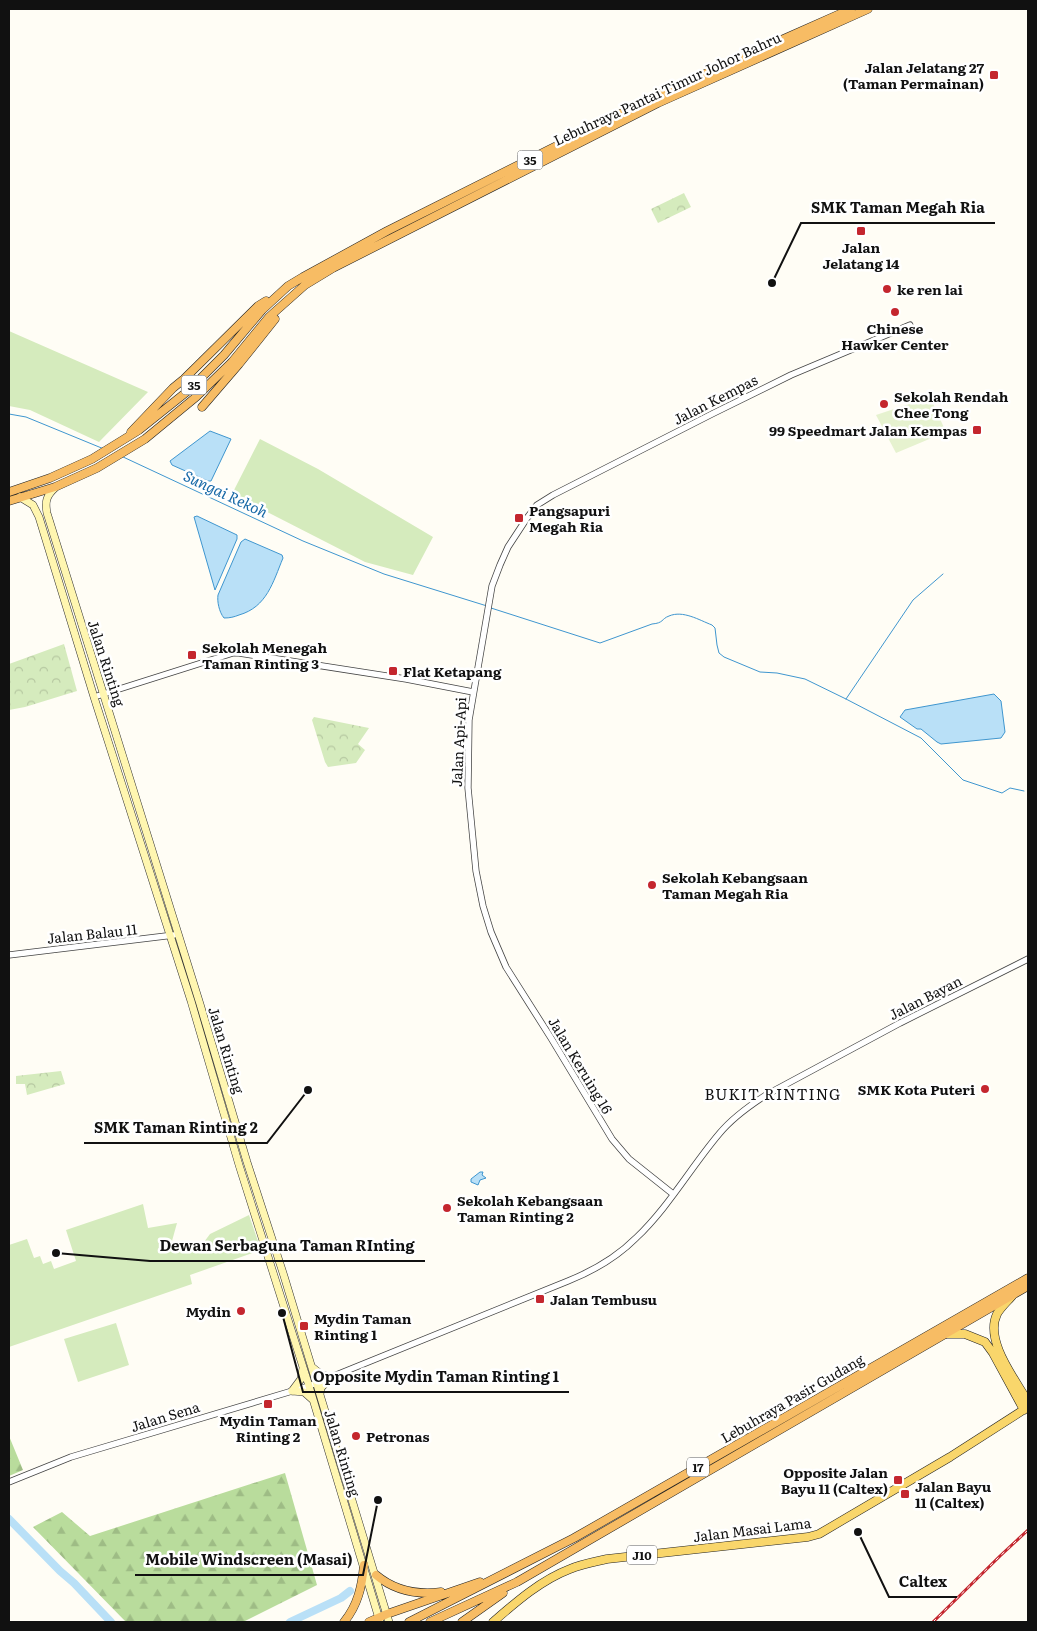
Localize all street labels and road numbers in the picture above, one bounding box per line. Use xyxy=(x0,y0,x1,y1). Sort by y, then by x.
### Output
street label: Lebuhraya Pantai Timur Johor Bahru xyxy=(550,26,784,150)
road number: 35 xyxy=(518,150,542,170)
street label: Jalan Kempas xyxy=(669,369,761,429)
road number: 35 xyxy=(182,376,206,394)
street label: Jalan Rinting xyxy=(84,617,130,709)
street label: Jalan Api-Api xyxy=(446,696,470,788)
street label: Jalan Balau 11 xyxy=(46,918,138,948)
street label: Jalan Bayan xyxy=(885,970,965,1024)
street label: Jalan Rinting xyxy=(204,1004,250,1096)
street label: Jalan Keruing 16 xyxy=(544,1013,618,1118)
street label: Lebuhraya Pasir Gudang xyxy=(717,1349,868,1447)
street label: Jalan Sena xyxy=(128,1396,202,1436)
street label: Jalan Rinting xyxy=(320,1407,366,1499)
road number: 17 xyxy=(687,1458,709,1476)
street label: Jalan Masai Lama xyxy=(692,1512,813,1546)
road number: J10 xyxy=(627,1546,657,1564)

